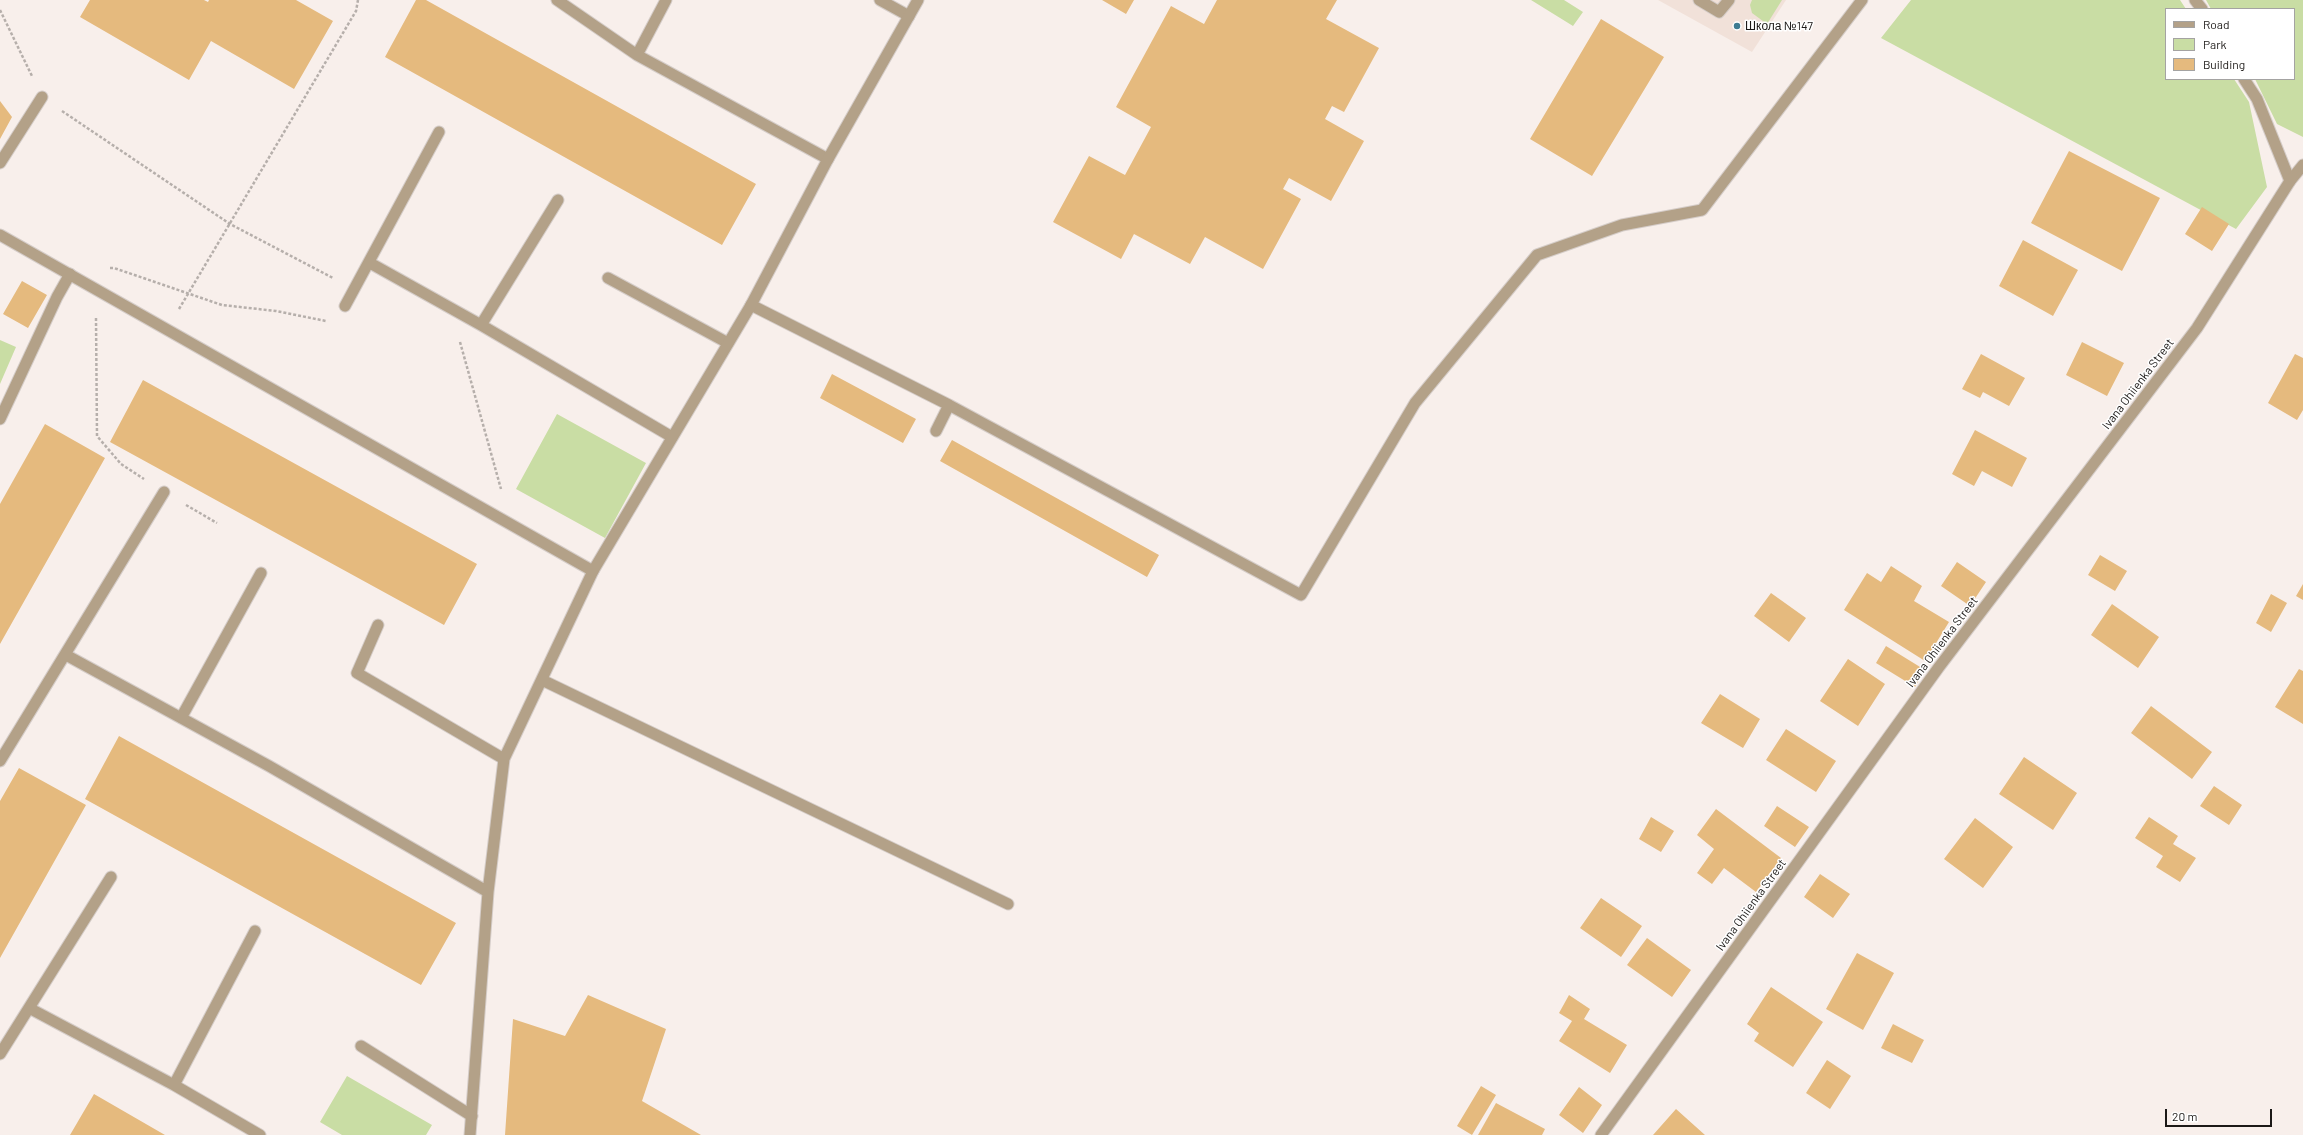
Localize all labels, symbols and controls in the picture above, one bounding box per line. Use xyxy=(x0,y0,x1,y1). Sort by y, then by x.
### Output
legend xyxy=(2165,8,2295,80)
text: Road xyxy=(2203,17,2230,31)
place label: Школа №147 xyxy=(1745,19,1813,33)
marker: Школа №147 xyxy=(1732,21,1742,31)
text: Park xyxy=(2203,37,2227,51)
text: Building xyxy=(2203,57,2245,71)
street label: Ivana Ohiienka Street xyxy=(2099,336,2177,432)
street label: Ivana Ohiienka Street xyxy=(1903,594,1981,690)
street label: Ivana Ohiienka Street xyxy=(1713,856,1789,954)
scale bar xyxy=(2167,1101,2274,1127)
text: 20 m xyxy=(2172,1109,2198,1123)

